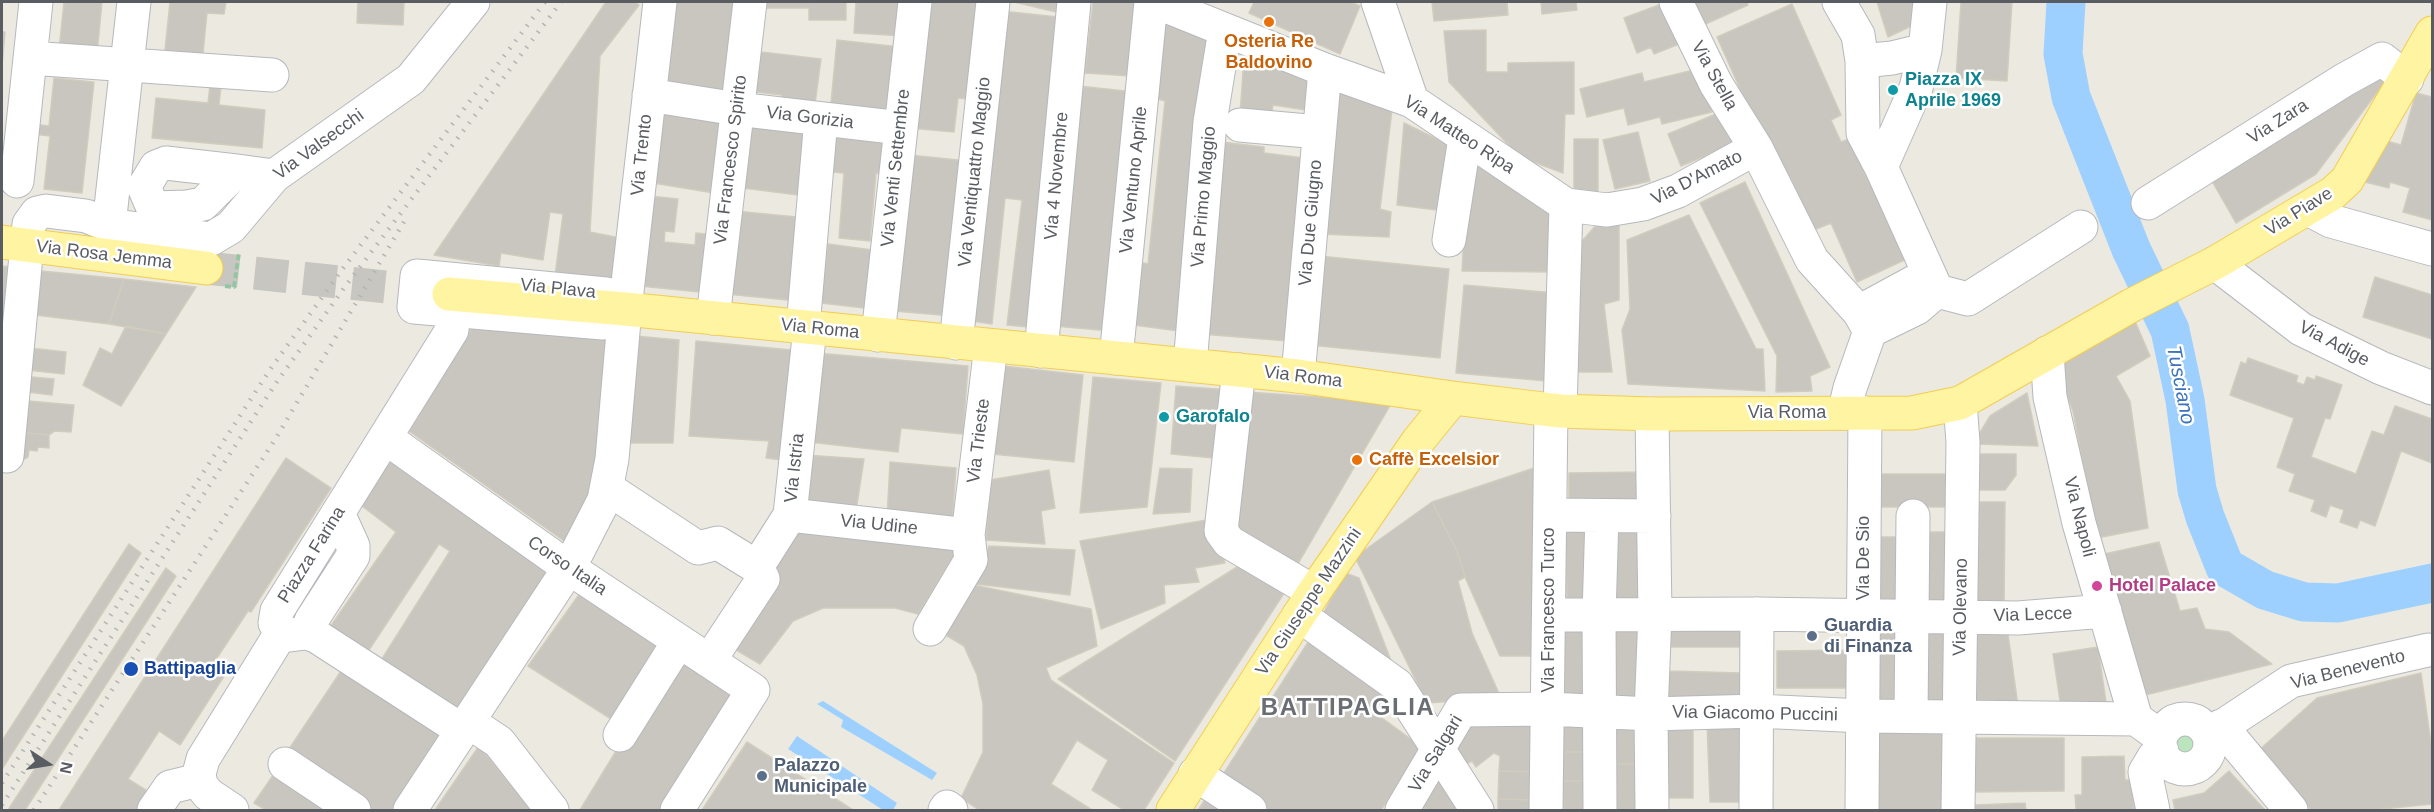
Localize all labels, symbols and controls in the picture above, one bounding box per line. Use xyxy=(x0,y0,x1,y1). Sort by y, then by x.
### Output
marker: Osteria Re Baldovino xyxy=(1262,15,1276,29)
place label: Osteria Re Baldovino xyxy=(1224,31,1314,74)
street label: Via Stella xyxy=(1686,38,1742,114)
place label: Piazza IX Aprile 1969 xyxy=(1905,69,2001,112)
street label: Via Francesco Spirito xyxy=(710,74,752,246)
street label: Via Ventiquattro Maggio xyxy=(954,76,996,268)
marker: Piazza IX Aprile 1969 xyxy=(1886,83,1900,97)
street label: Via Venti Settembre xyxy=(877,88,915,248)
street label: Via Matteo Ripa xyxy=(1400,91,1518,179)
street label: Via Zara xyxy=(2244,95,2312,149)
street label: Via Gorizia xyxy=(765,102,855,134)
street label: Via Valsecchi xyxy=(270,105,368,185)
street label: Via Ventuno Aprile xyxy=(1116,105,1152,255)
street label: Via 4 Novembre xyxy=(1041,111,1073,241)
street label: Via Trento xyxy=(627,113,657,197)
street label: Via Primo Maggio xyxy=(1187,125,1221,269)
street label: Via D'Amato xyxy=(1648,146,1746,210)
street label: Via Due Giugno xyxy=(1295,159,1327,287)
street label: Via Piave xyxy=(2261,183,2337,241)
street label: Via Rosa Jemma xyxy=(35,236,173,274)
street label: Via Plava xyxy=(519,274,597,304)
street label: Via Roma xyxy=(780,314,860,344)
street label: Via Adige xyxy=(2295,316,2373,372)
water label: Tusciano xyxy=(2161,344,2199,426)
street label: Via Roma xyxy=(1263,361,1343,393)
street label: Via Trieste xyxy=(963,397,995,485)
street label: Via Roma xyxy=(1748,402,1826,424)
place label: Garofalo xyxy=(1176,406,1250,428)
marker: Garofalo xyxy=(1157,410,1171,424)
street label: Via Istria xyxy=(781,432,809,504)
place label: Caffè Excelsior xyxy=(1369,449,1499,471)
marker: Caffè Excelsior xyxy=(1350,453,1364,467)
street label: Via Napoli xyxy=(2059,475,2099,559)
street label: Piazza Farina xyxy=(274,503,350,607)
street label: Via Udine xyxy=(839,510,919,540)
street label: Via De Sio xyxy=(1853,516,1875,600)
street label: Via Giuseppe Mazzini xyxy=(1251,524,1367,680)
street label: Via Francesco Turco xyxy=(1538,527,1560,693)
street label: Corso Italia xyxy=(523,532,611,600)
street label: Via Olevano xyxy=(1949,558,1973,656)
place label: Hotel Palace xyxy=(2109,575,2216,597)
marker: Hotel Palace xyxy=(2090,579,2104,593)
street label: Via Lecce xyxy=(1993,603,2073,627)
place label: Guardia di Finanza xyxy=(1824,615,1912,658)
marker: Guardia di Finanza xyxy=(1805,629,1819,643)
street label: Via Benevento xyxy=(2289,645,2407,695)
place label: Battipaglia xyxy=(144,658,236,680)
marker: Battipaglia xyxy=(122,660,140,678)
district label: BATTIPAGLIA xyxy=(1261,694,1435,722)
street label: Via Giacomo Puccini xyxy=(1672,702,1838,726)
street label: Via Salgari xyxy=(1404,711,1468,797)
north arrow xyxy=(18,734,78,794)
place label: Palazzo Municipale xyxy=(774,755,867,798)
text: N xyxy=(57,760,76,775)
marker: Palazzo Municipale xyxy=(755,769,769,783)

